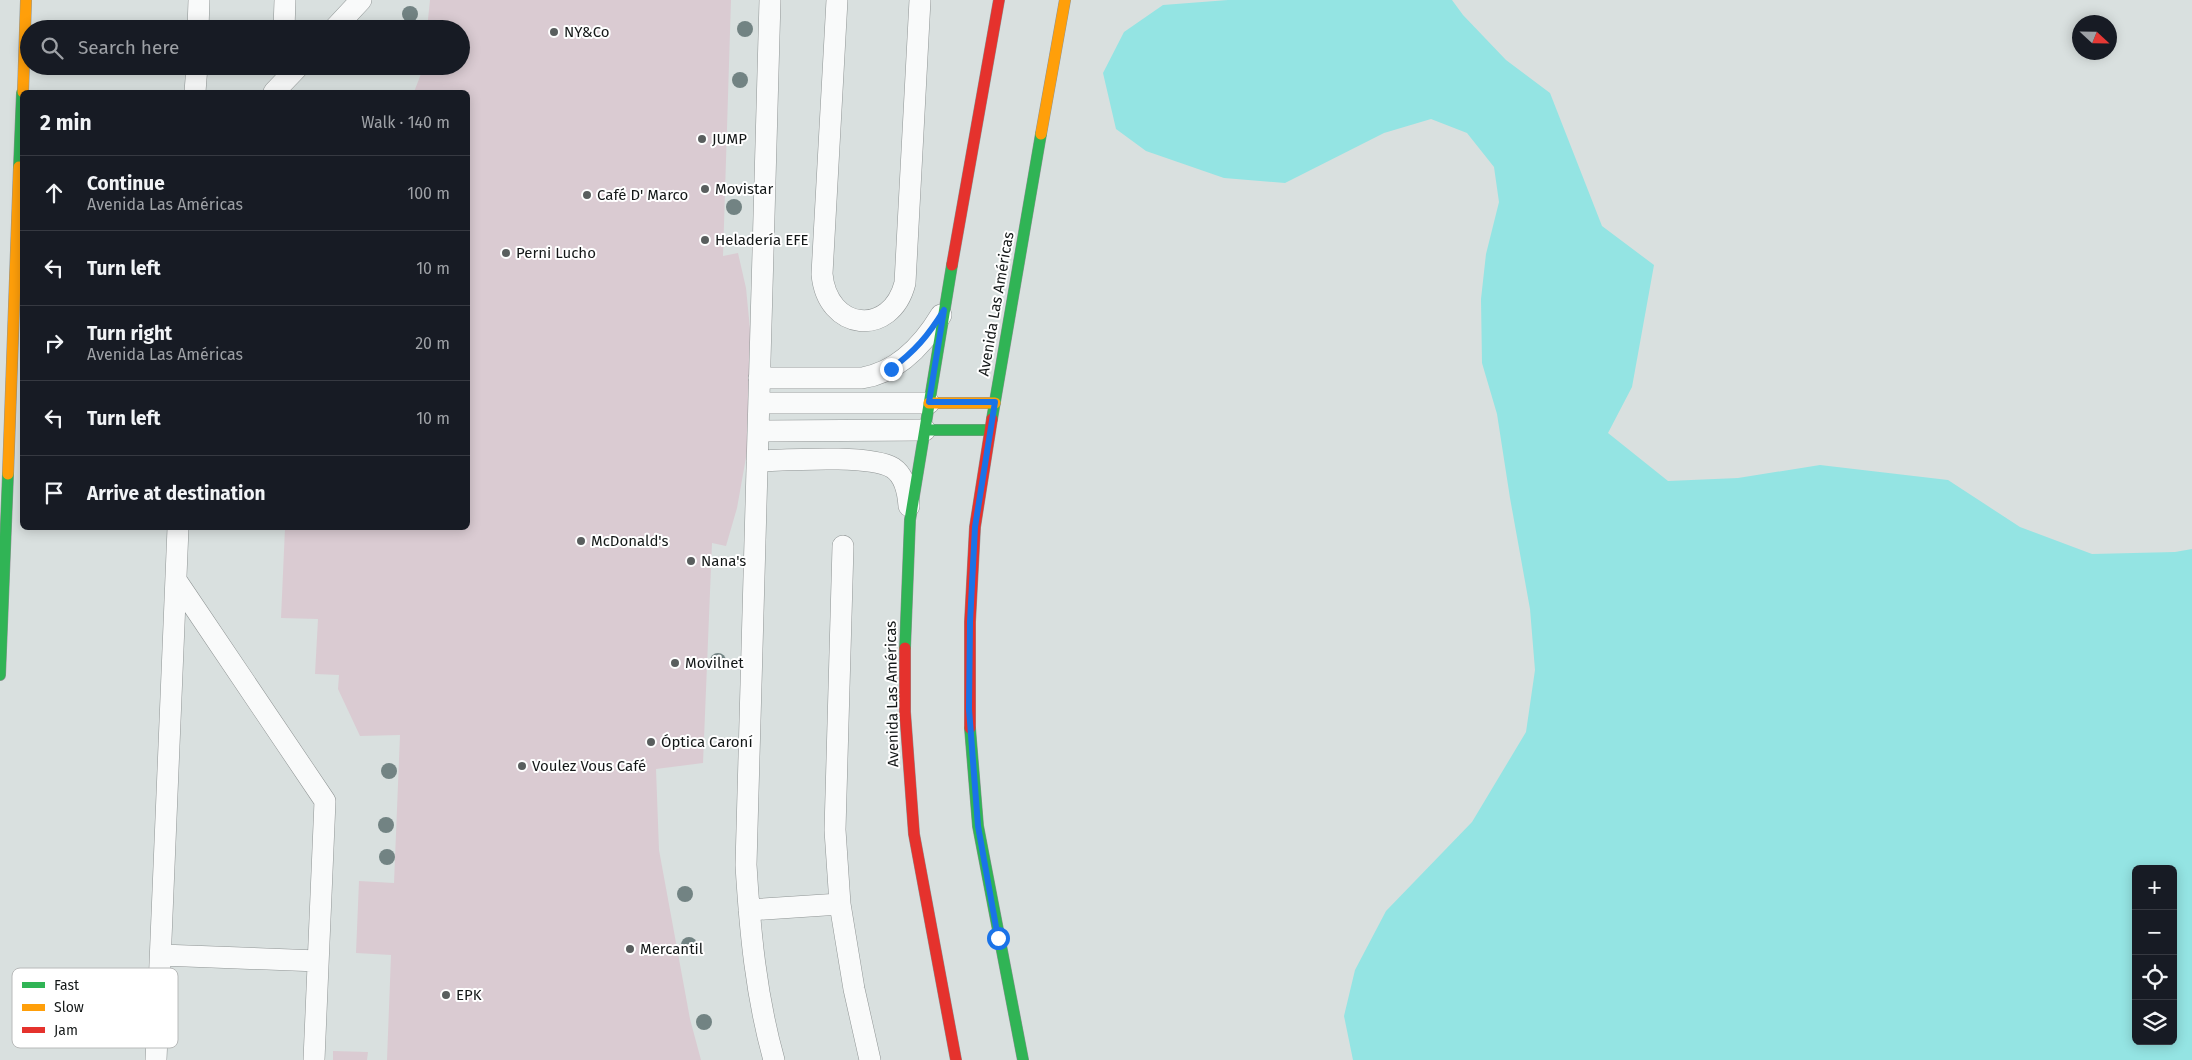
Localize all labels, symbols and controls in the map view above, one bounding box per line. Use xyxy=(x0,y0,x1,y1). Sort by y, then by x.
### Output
north arrow xyxy=(2072,15,2117,60)
search box xyxy=(20,20,470,75)
place label: NY&Co xyxy=(564,23,610,41)
marker: NY&Co xyxy=(548,26,560,38)
icon: search xyxy=(38,34,66,62)
text: Search here xyxy=(78,36,179,59)
text: 2 min xyxy=(40,110,92,136)
text: Walk · 140 m xyxy=(361,113,450,132)
place label: JUMP xyxy=(712,130,747,148)
marker: JUMP xyxy=(696,133,708,145)
text: Continue xyxy=(87,172,165,195)
icon: ahead xyxy=(40,179,68,207)
place label: Movistar xyxy=(715,180,773,198)
marker: Movistar xyxy=(699,183,711,195)
text: 100 m xyxy=(407,184,450,203)
place label: Café D' Marco xyxy=(597,186,688,204)
marker: Café D' Marco xyxy=(581,189,593,201)
text: Avenida Las Américas xyxy=(87,195,243,214)
street label: Avenida Las Américas xyxy=(974,230,1018,378)
place label: Heladería EFE xyxy=(715,231,809,249)
marker: Heladería EFE xyxy=(699,234,711,246)
place label: Perni Lucho xyxy=(516,244,596,262)
marker: Perni Lucho xyxy=(500,247,512,259)
icon: left xyxy=(40,254,68,282)
text: Turn left xyxy=(87,257,161,280)
text: 10 m xyxy=(416,259,450,278)
text: Turn right xyxy=(87,322,172,345)
icon: right xyxy=(40,329,68,357)
text: 20 m xyxy=(415,334,450,353)
text: Avenida Las Américas xyxy=(87,345,243,364)
route end xyxy=(880,358,903,381)
icon: left xyxy=(40,404,68,432)
text: Turn left xyxy=(87,407,161,430)
text: 10 m xyxy=(416,409,450,428)
icon: arrive xyxy=(40,479,68,507)
text: Arrive at destination xyxy=(87,482,266,505)
place label: McDonald's xyxy=(591,532,669,550)
marker: McDonald's xyxy=(575,535,587,547)
place label: Nana's xyxy=(701,552,746,570)
marker: Nana's xyxy=(685,555,697,567)
street label: Avenida Las Américas xyxy=(882,621,902,767)
place label: Movilnet xyxy=(685,654,744,672)
marker: Movilnet xyxy=(669,657,681,669)
place label: Óptica Caroní xyxy=(661,733,753,751)
marker: Óptica Caroní xyxy=(645,736,657,748)
place label: Voulez Vous Café xyxy=(532,757,646,775)
marker: Voulez Vous Café xyxy=(516,760,528,772)
map controls xyxy=(2132,865,2177,1045)
button: + xyxy=(2132,865,2177,910)
button: − xyxy=(2132,910,2177,955)
route start xyxy=(987,927,1010,950)
place label: Mercantil xyxy=(640,940,704,958)
marker: Mercantil xyxy=(624,943,636,955)
button: locate xyxy=(2132,955,2177,1000)
legend xyxy=(12,968,178,1048)
text: Fast xyxy=(54,977,80,994)
place label: EPK xyxy=(456,986,482,1004)
marker: EPK xyxy=(440,989,452,1001)
text: Slow xyxy=(54,999,84,1016)
button: layers xyxy=(2132,1000,2177,1045)
text: Jam xyxy=(54,1022,78,1039)

